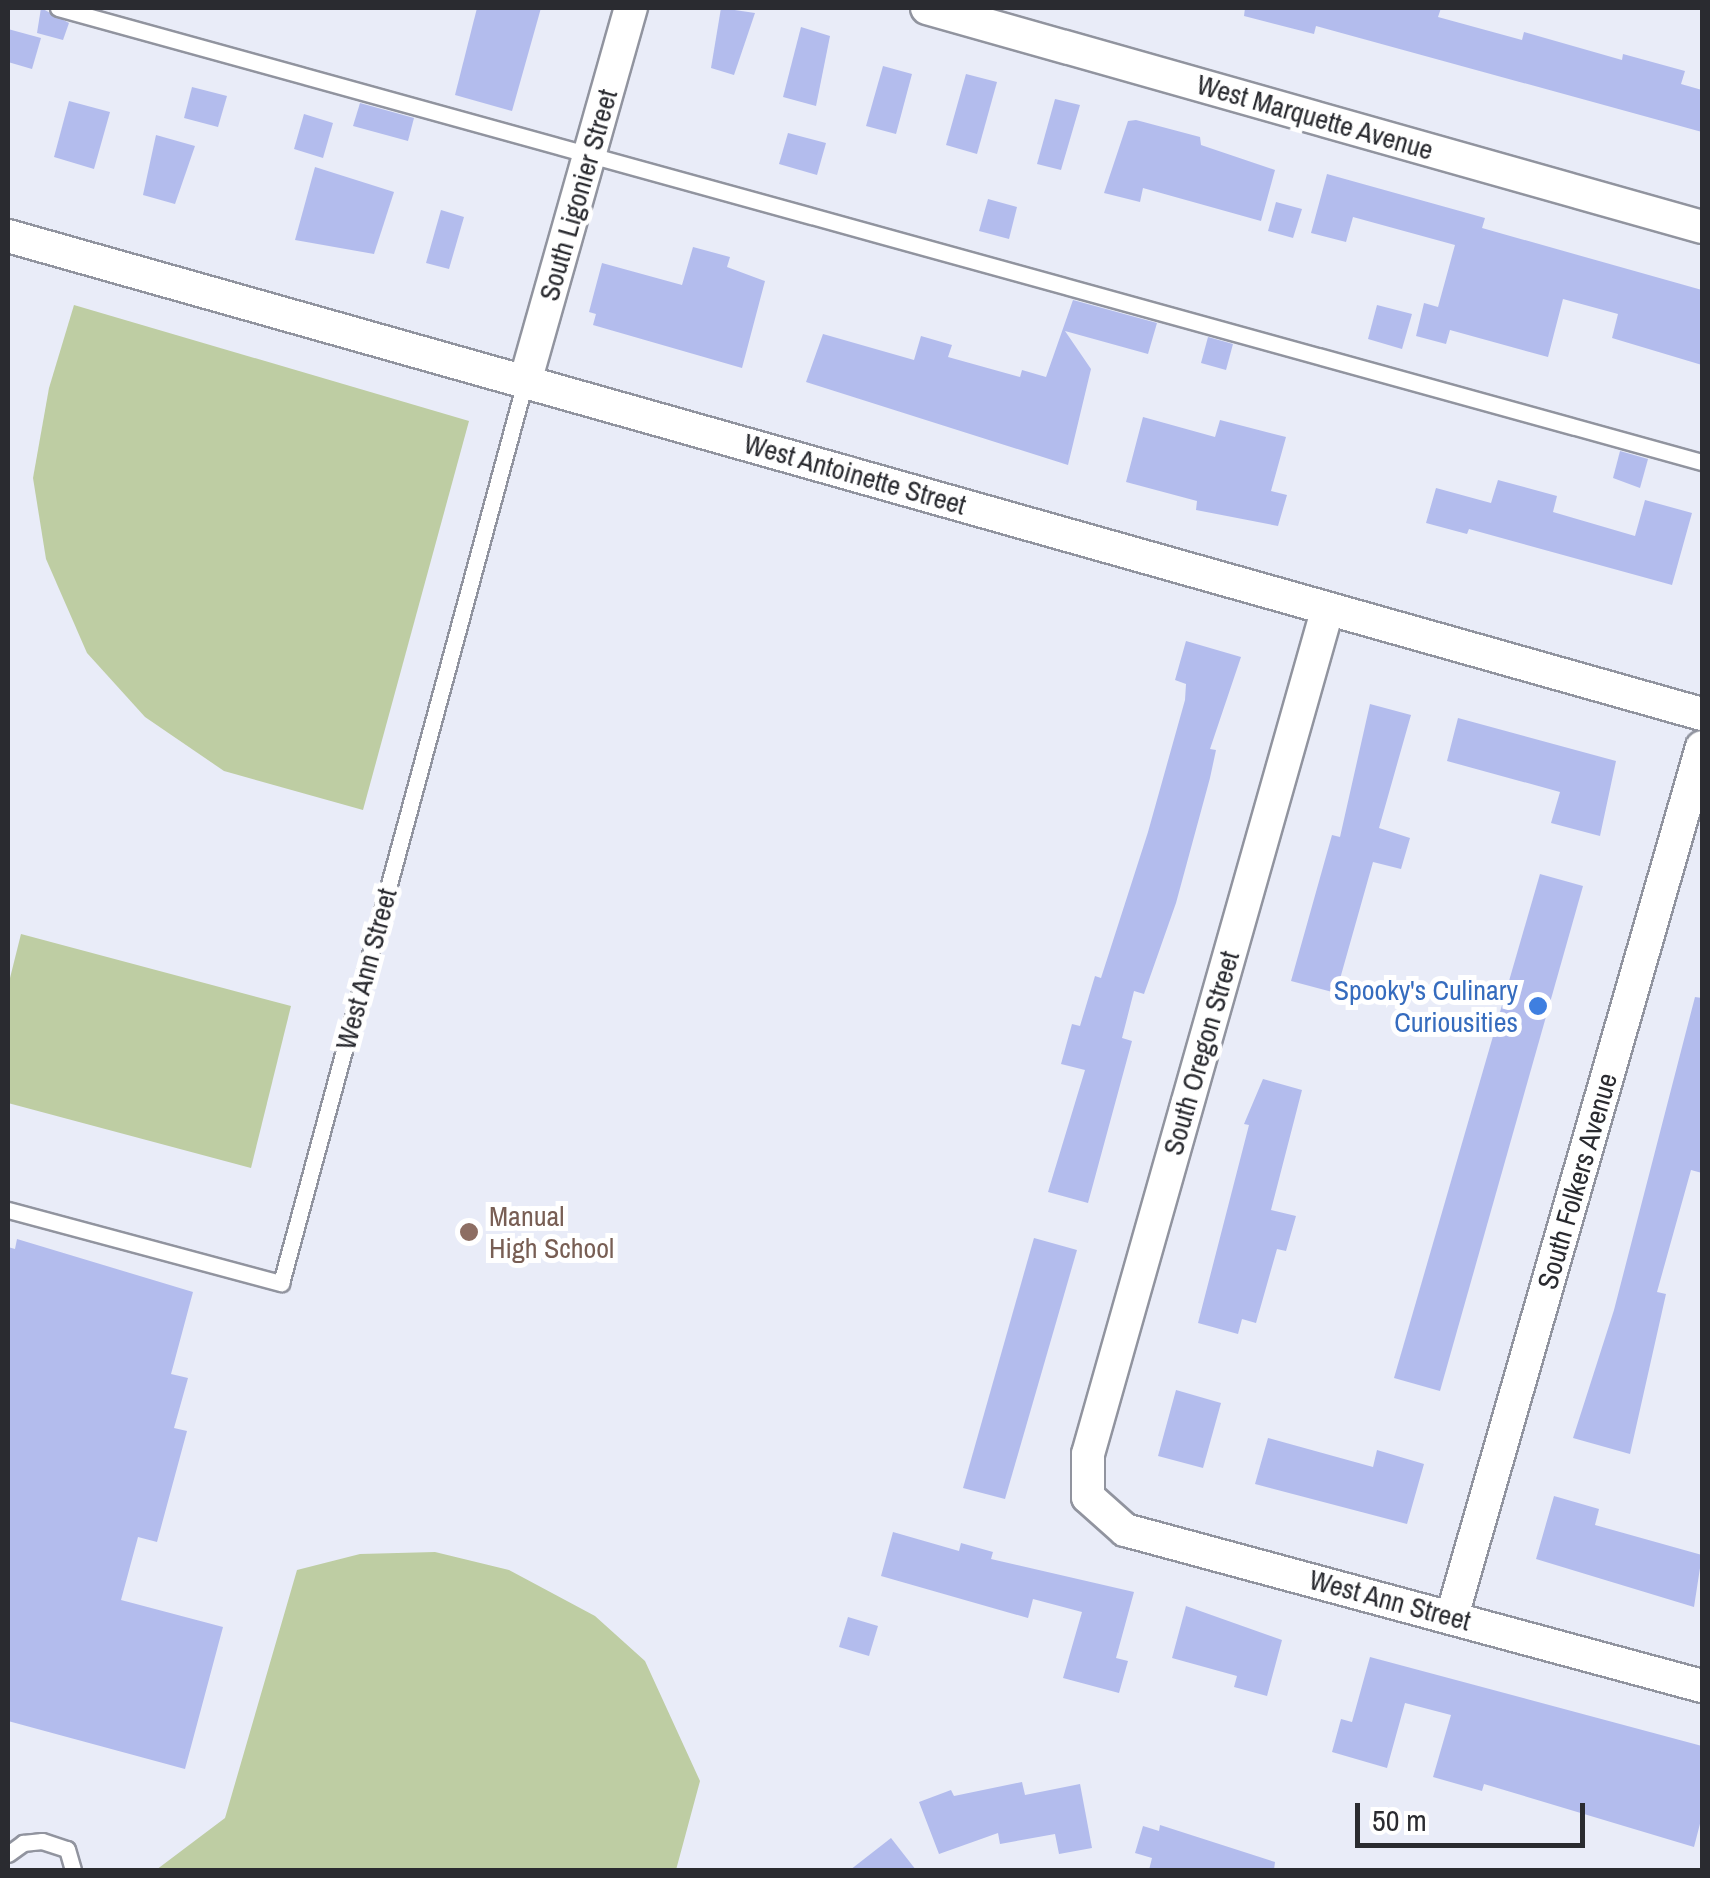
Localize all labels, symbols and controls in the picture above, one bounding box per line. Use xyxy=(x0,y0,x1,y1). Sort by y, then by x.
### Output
street label: West Marquette Avenue xyxy=(1192,67,1438,167)
street label: South Ligonier Street xyxy=(532,85,624,305)
street label: West Antoinette Street xyxy=(740,426,970,522)
street label: West Ann Street xyxy=(328,884,404,1054)
street label: South Oregon Street xyxy=(1156,947,1246,1159)
place label: Spooky's Culinary Curiousities xyxy=(1334,973,1518,1039)
marker: Spooky's Culinary Curiousities xyxy=(1527,995,1549,1017)
street label: South Folkers Avenue xyxy=(1530,1069,1624,1293)
place label: Manual High School xyxy=(489,1199,614,1265)
marker: Manual High School xyxy=(458,1221,480,1243)
street label: West Ann Street xyxy=(1305,1562,1475,1638)
scale bar xyxy=(1360,1783,1590,1845)
text: 50 m xyxy=(1372,1800,1427,1840)

